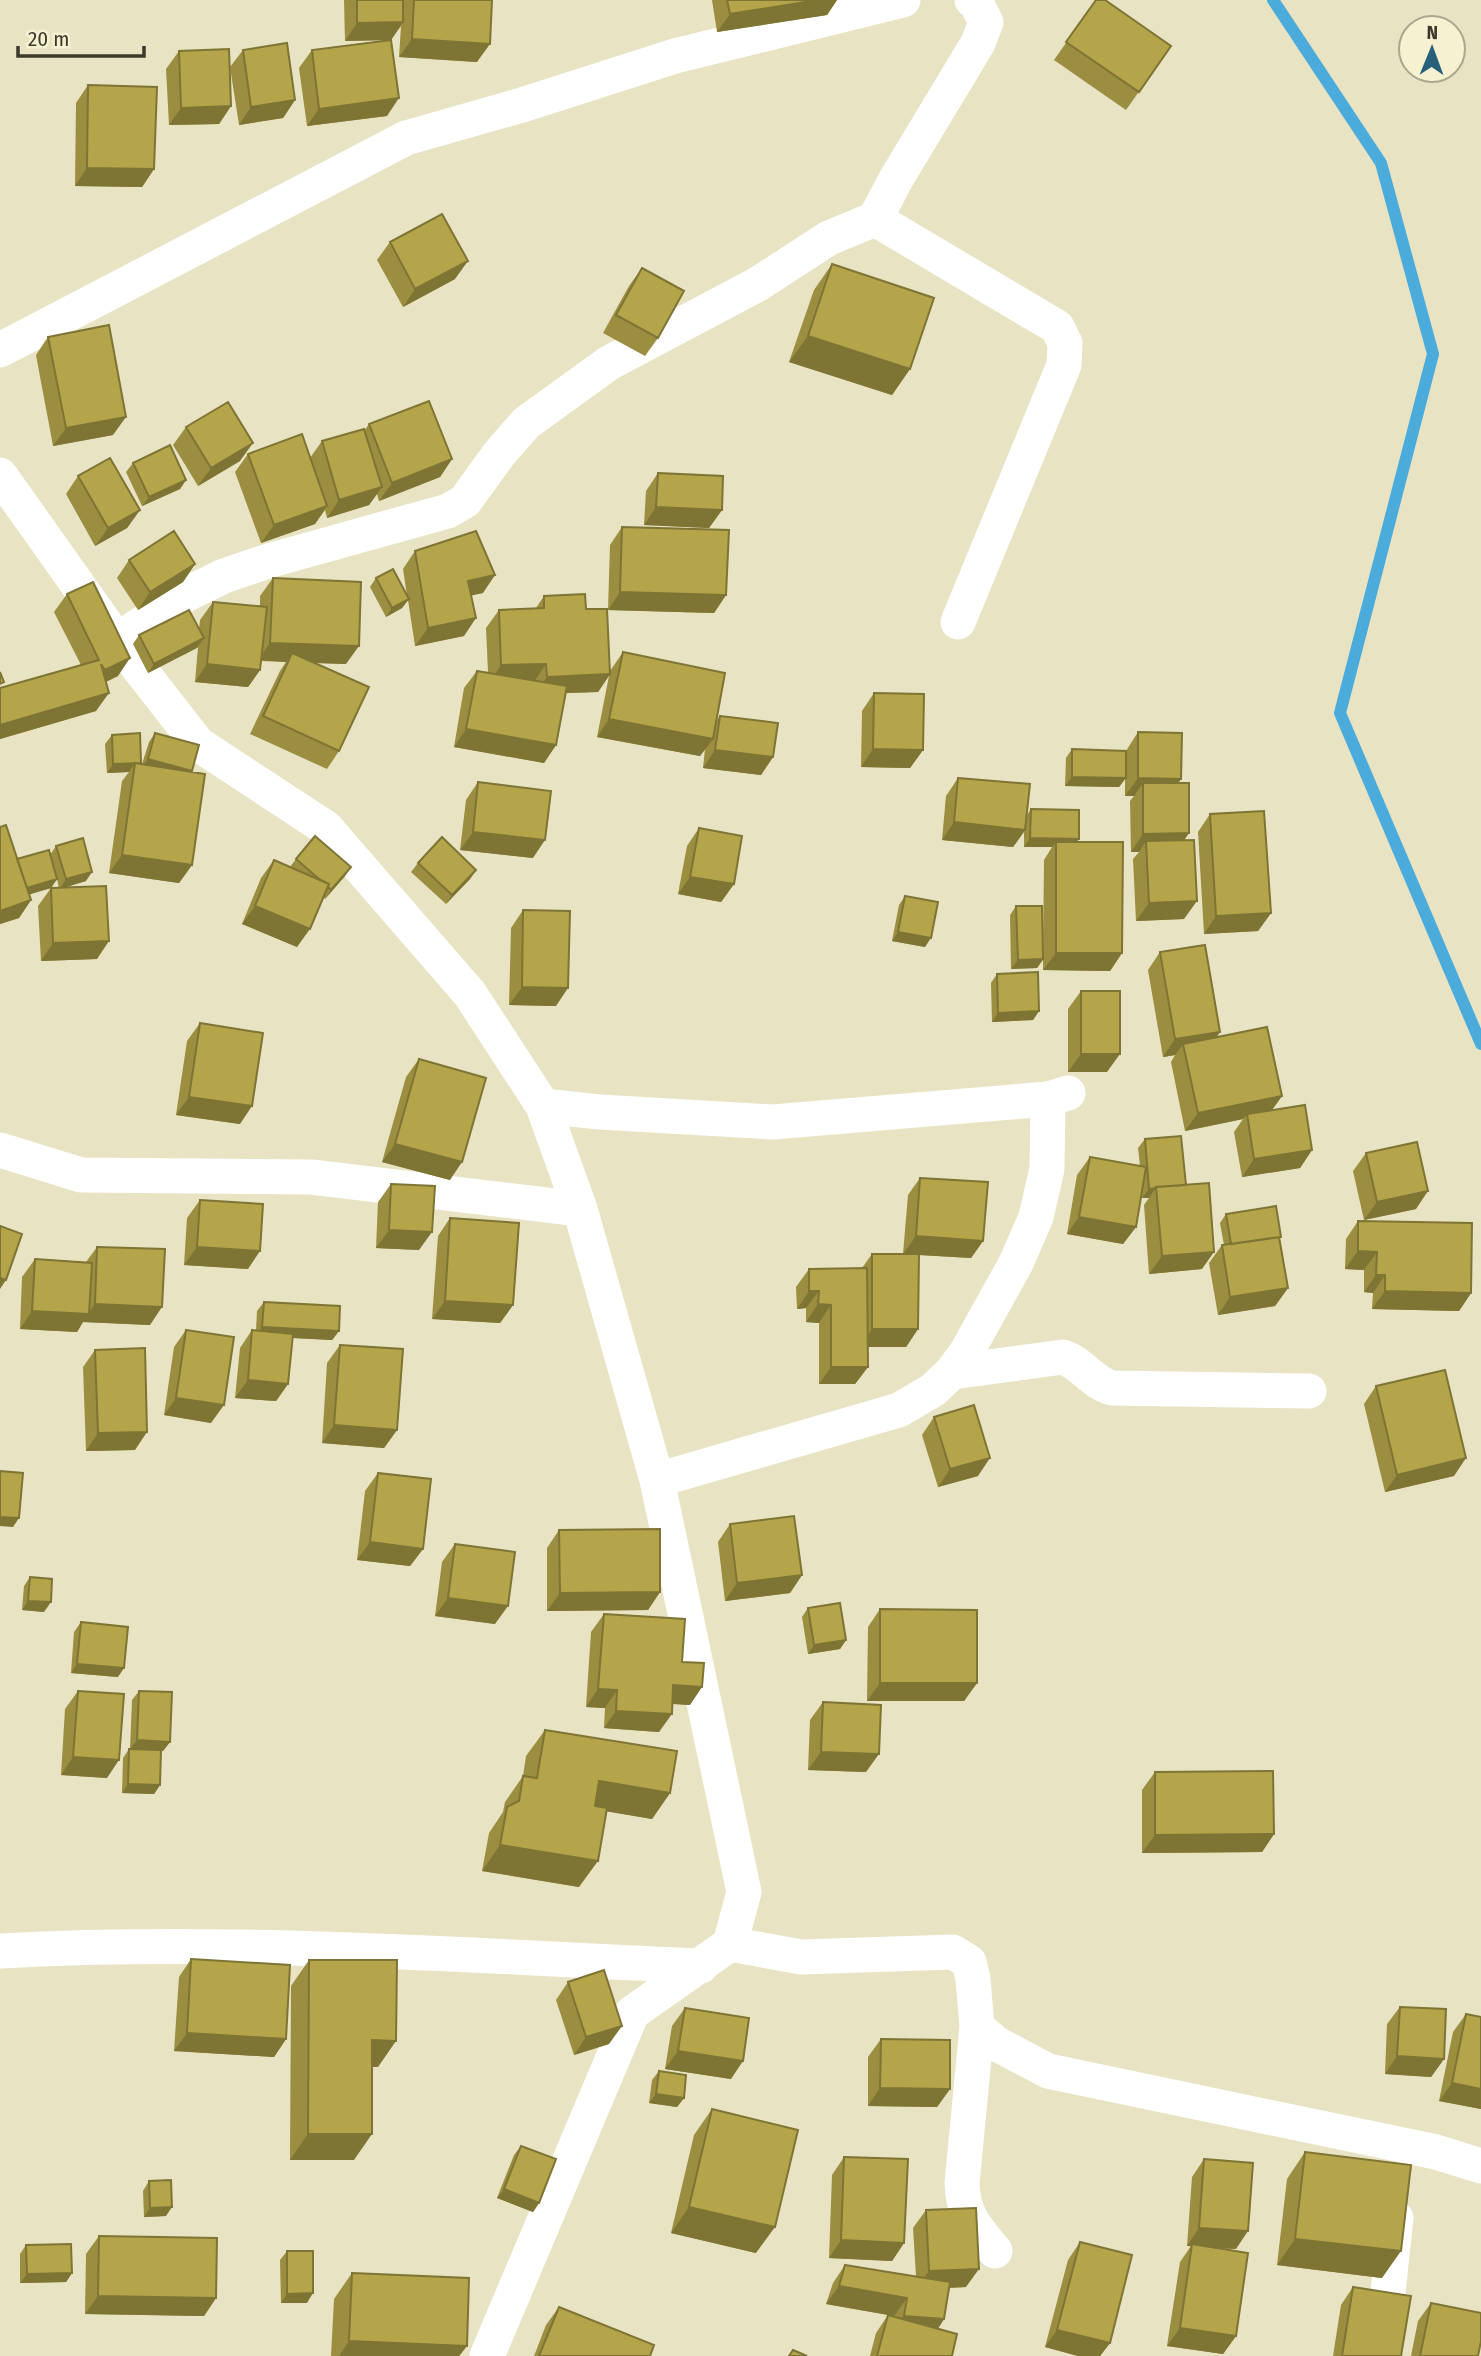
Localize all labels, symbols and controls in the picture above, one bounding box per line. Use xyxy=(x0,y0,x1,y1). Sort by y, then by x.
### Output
scale bar xyxy=(18,14,144,58)
north arrow xyxy=(1397,14,1467,84)
text: N xyxy=(1426,21,1438,44)
text: 20 m xyxy=(28,26,69,52)

